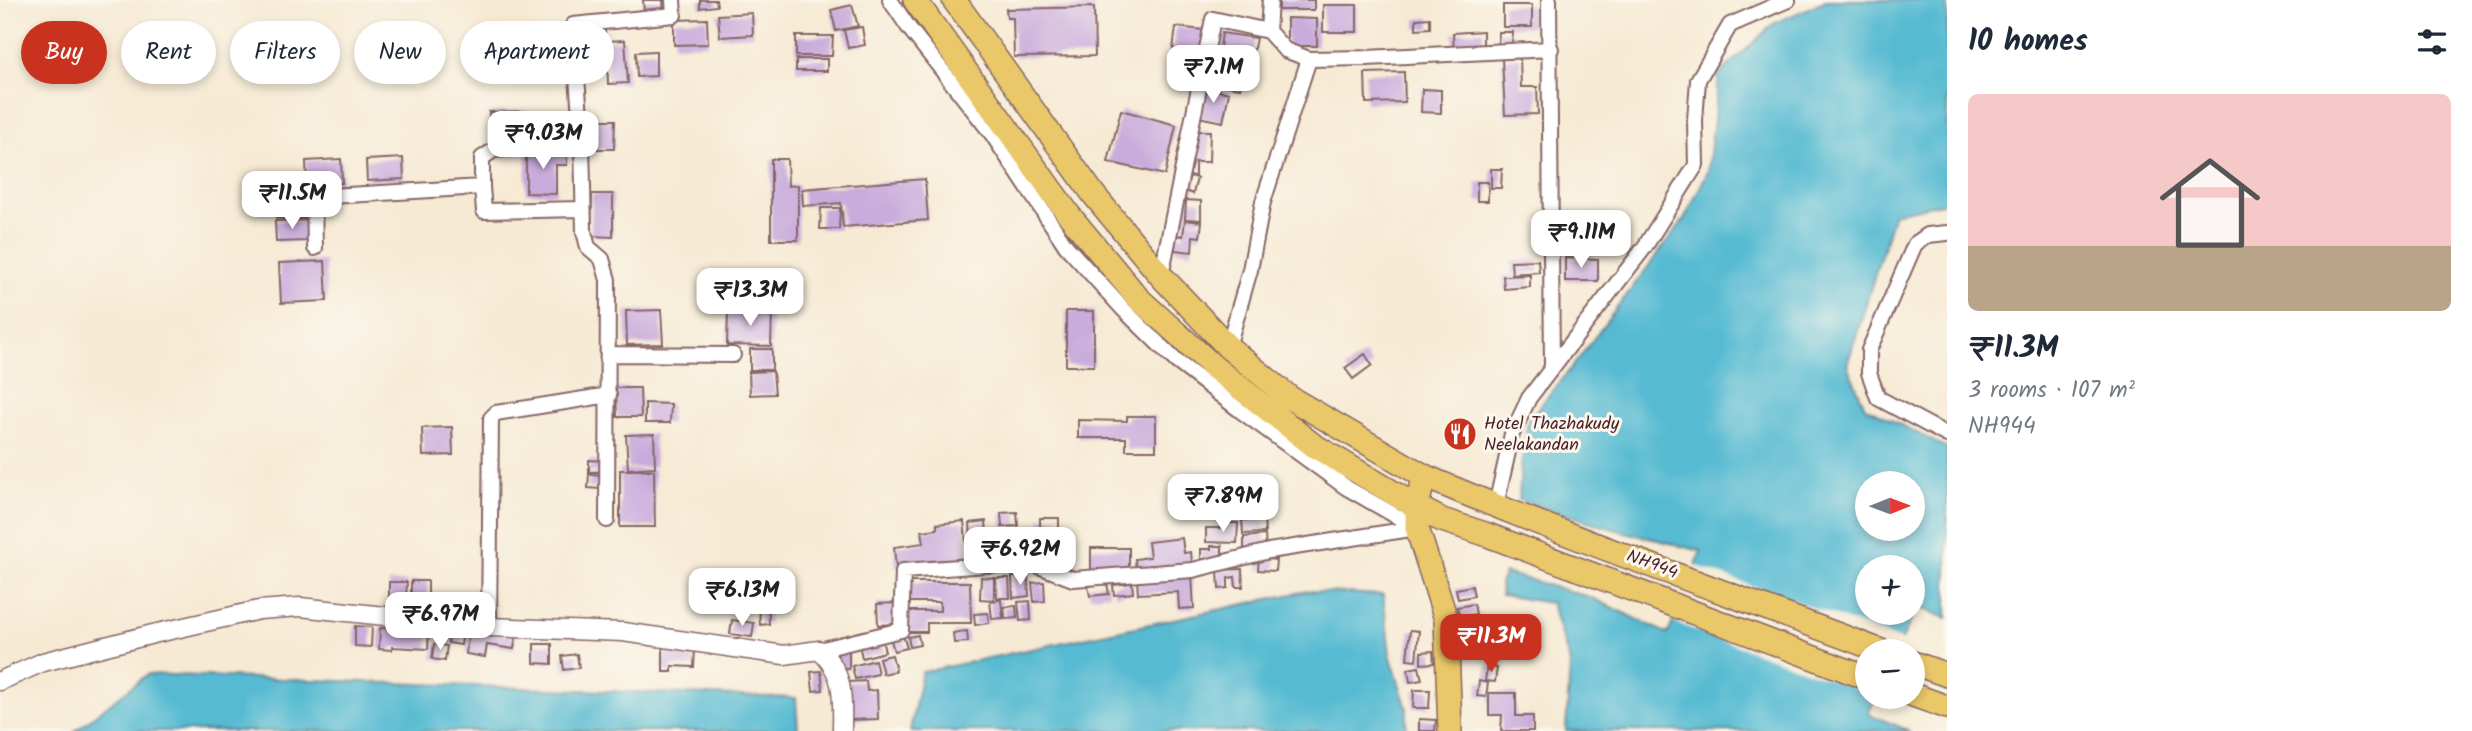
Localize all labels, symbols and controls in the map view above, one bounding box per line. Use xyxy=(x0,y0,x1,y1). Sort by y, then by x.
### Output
text: 10 homes xyxy=(1968,18,2088,66)
chip: Buy xyxy=(21,21,107,84)
chip: Rent xyxy=(121,21,216,84)
chip: Filters xyxy=(230,21,340,84)
chip: New xyxy=(354,21,446,84)
chip: Apartment xyxy=(460,21,614,84)
icon: filters xyxy=(2413,23,2451,61)
pin: ₹7.1M xyxy=(1164,46,1262,105)
text: ₹7.1M xyxy=(1183,50,1243,86)
pin: ₹9.03M xyxy=(486,111,600,171)
text: ₹9.03M xyxy=(504,116,582,152)
icon: home xyxy=(2147,140,2273,266)
pin: ₹11.5M xyxy=(235,172,349,231)
text: ₹11.5M xyxy=(258,176,326,212)
pin: ₹9.11M xyxy=(1524,210,1638,270)
text: ₹9.11M xyxy=(1547,215,1615,251)
pin: ₹13.3M xyxy=(693,268,807,328)
text: ₹13.3M xyxy=(713,273,787,309)
text: ₹11.3M xyxy=(1968,325,2058,373)
text: 3 rooms · 107 m² xyxy=(1968,373,2135,409)
text: NH944 xyxy=(1968,409,2036,445)
place label: Hotel Thazhakudy Neelakandan xyxy=(1484,410,1620,460)
restaurant icon: Hotel Thazhakudy Neelakandan xyxy=(1441,415,1479,453)
north arrow xyxy=(1855,471,1925,541)
map controls xyxy=(1855,471,1925,709)
pin: ₹7.89M xyxy=(1166,475,1280,534)
text: ₹7.89M xyxy=(1184,479,1262,515)
pin: ₹6.92M xyxy=(963,528,1077,587)
text: ₹6.92M xyxy=(980,532,1060,568)
street label: NH944 xyxy=(1622,542,1682,588)
button: + xyxy=(1855,555,1925,625)
pin: ₹6.13M xyxy=(685,568,799,628)
text: ₹6.13M xyxy=(705,573,779,609)
pin: ₹6.97M xyxy=(383,592,497,652)
text: ₹6.97M xyxy=(401,597,479,633)
pin: ₹11.3M xyxy=(1434,614,1548,674)
text: ₹11.3M xyxy=(1456,619,1526,655)
button: − xyxy=(1855,639,1925,709)

